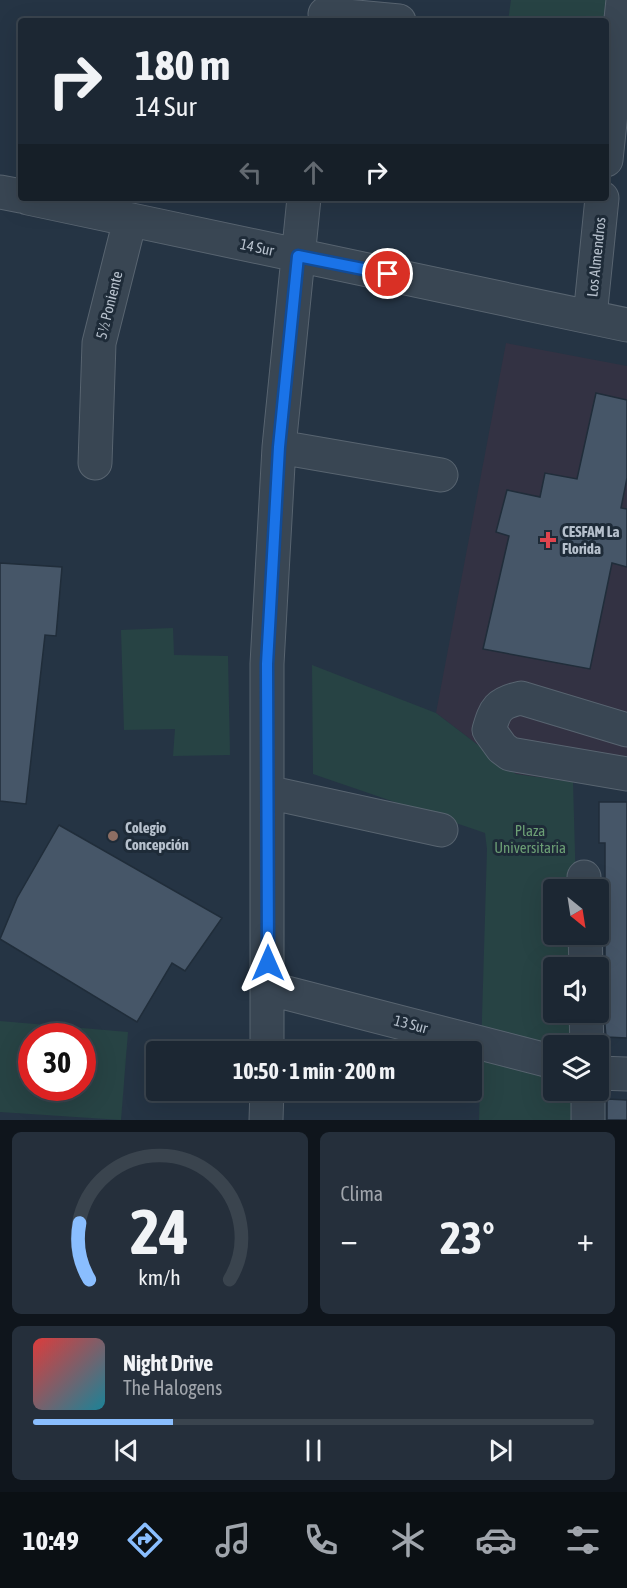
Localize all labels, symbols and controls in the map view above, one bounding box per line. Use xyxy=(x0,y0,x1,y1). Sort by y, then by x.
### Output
text: 180 m xyxy=(135,41,230,89)
icon: right xyxy=(36,42,114,120)
text: 14 Sur xyxy=(135,91,196,122)
icon: left xyxy=(234,156,267,189)
icon: ahead xyxy=(297,156,330,189)
icon: right xyxy=(360,156,393,189)
street label: Los Almendros xyxy=(583,216,609,298)
street label: 14 Sur xyxy=(239,235,276,259)
pin xyxy=(362,248,413,299)
icon: arrive xyxy=(371,257,404,290)
street label: 5½ Poniente xyxy=(92,269,126,341)
place label: CESFAM La Florida xyxy=(562,523,619,557)
marker: CESFAM La Florida xyxy=(539,531,557,549)
place label: Colegio Concepción xyxy=(125,819,189,853)
park label: Plaza Universitaria xyxy=(494,822,566,856)
marker: Colegio Concepción xyxy=(106,829,120,843)
north arrow xyxy=(543,879,609,945)
map controls xyxy=(543,879,609,1101)
position arrow xyxy=(236,931,300,995)
button: sound xyxy=(543,957,609,1023)
street label: 13 Sur xyxy=(392,1011,430,1037)
speed limit sign: 30 xyxy=(18,1023,96,1101)
button: layers xyxy=(543,1035,609,1101)
text: 10:50 · 1 min · 200 m xyxy=(233,1058,395,1084)
text: Clima xyxy=(341,1182,383,1205)
text: 24 xyxy=(130,1196,189,1267)
text: 23° xyxy=(440,1212,495,1264)
text: − xyxy=(341,1220,358,1258)
text: + xyxy=(577,1220,594,1258)
text: km/h xyxy=(138,1265,181,1290)
text: Night Drive xyxy=(123,1350,213,1376)
text: The Halogens xyxy=(123,1376,222,1399)
icon: previous xyxy=(110,1434,143,1467)
icon: pause xyxy=(297,1434,330,1467)
icon: next xyxy=(484,1434,517,1467)
icon: directions xyxy=(124,1519,166,1561)
icon: music xyxy=(212,1519,254,1561)
icon: phone xyxy=(300,1519,342,1561)
icon: climate xyxy=(387,1519,429,1561)
icon: car xyxy=(475,1519,517,1561)
icon: filters xyxy=(562,1519,604,1561)
text: 10:49 xyxy=(23,1525,79,1556)

